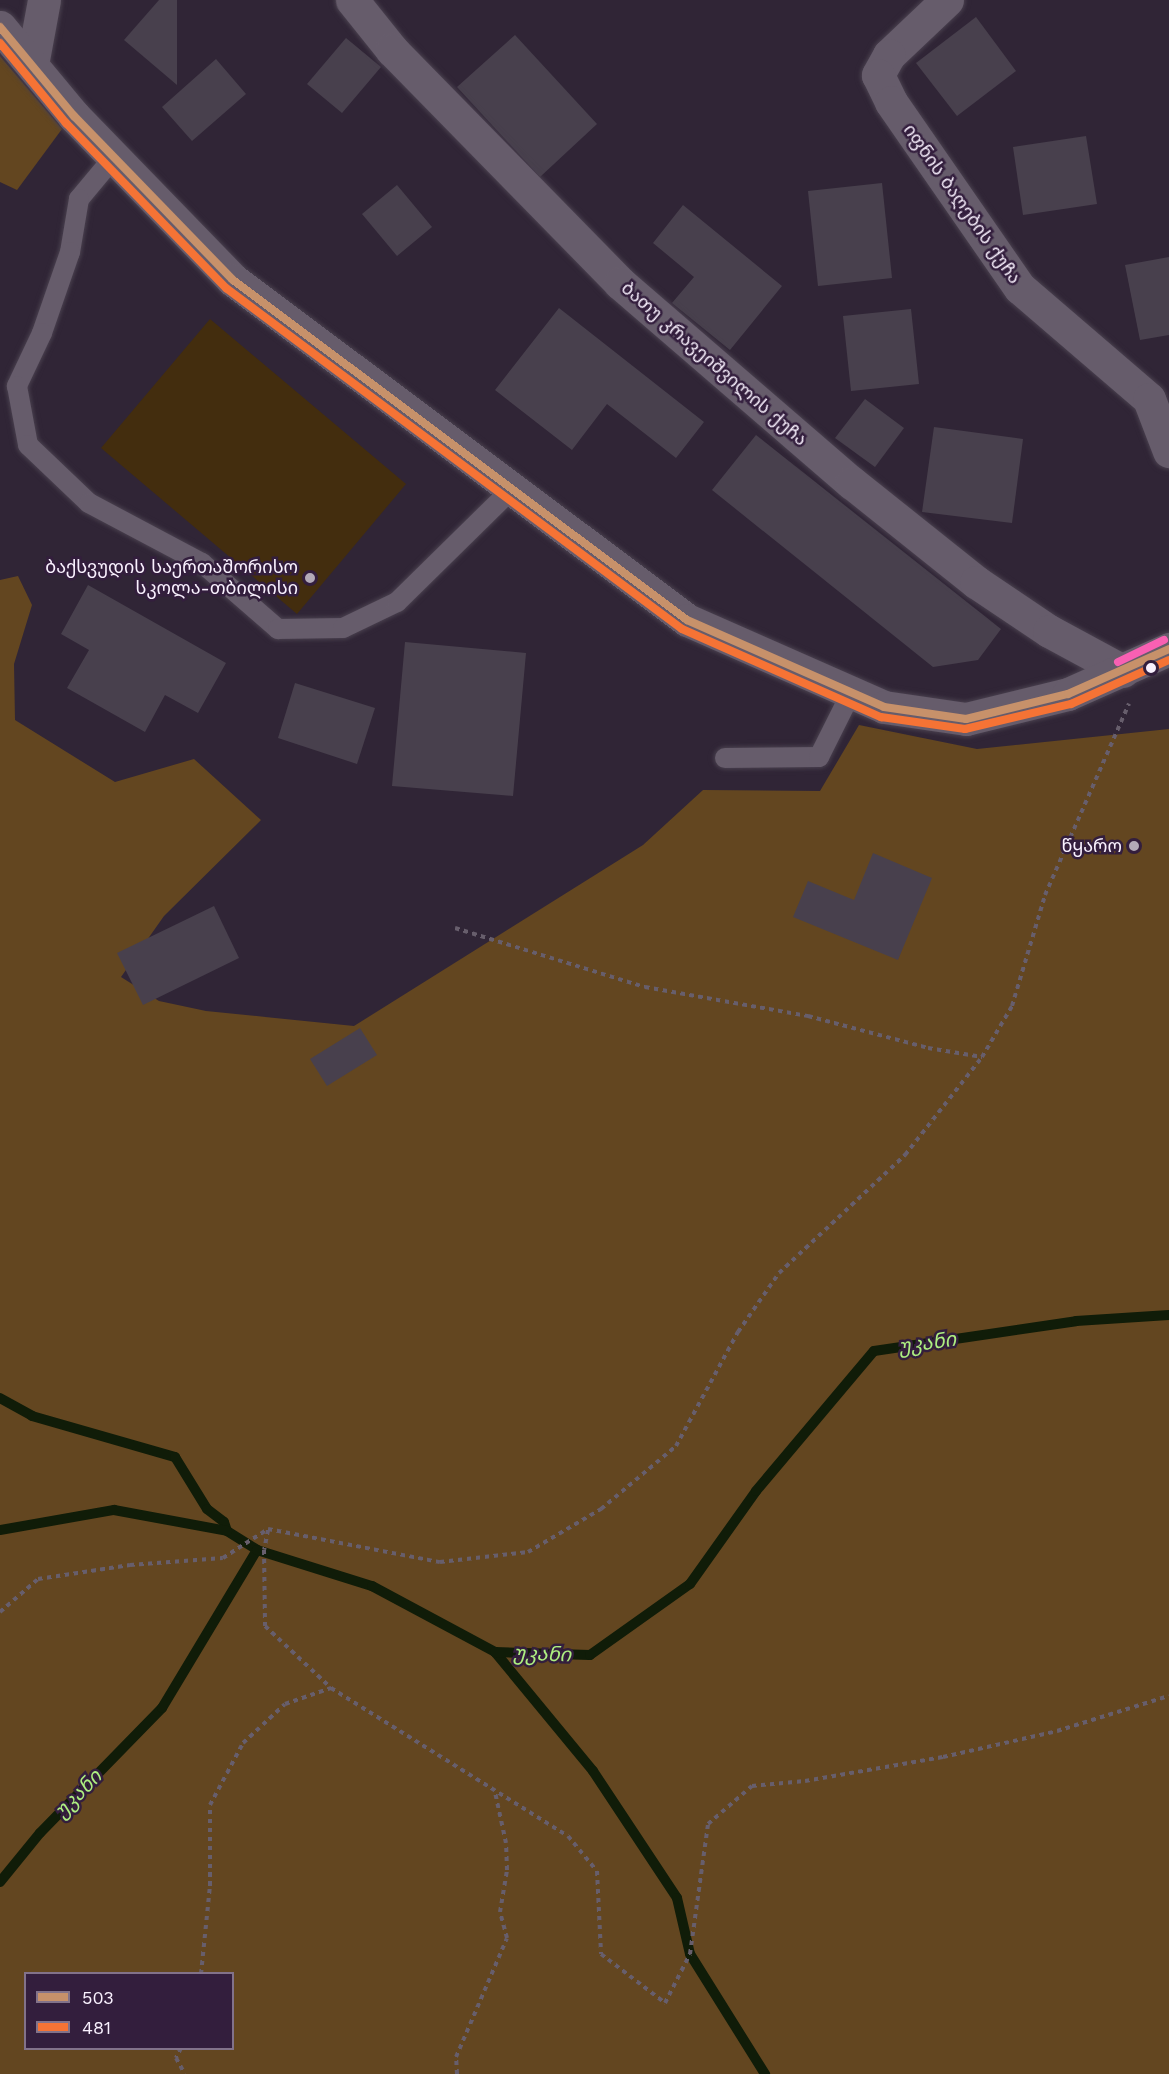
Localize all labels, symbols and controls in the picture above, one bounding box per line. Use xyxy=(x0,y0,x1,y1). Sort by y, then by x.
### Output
street label: იფნის ბაღების ქუჩა xyxy=(899,120,1025,288)
street label: ბათუ კრავეიშვილის ქუჩა xyxy=(617,277,811,451)
place label: ბაქსვუდის საერთაშორისო სკოლა-თბილისი xyxy=(45,557,298,600)
marker: ბაქსვუდის საერთაშორისო სკოლა-თბილისი xyxy=(303,571,317,585)
unlabelled marker xyxy=(1145,662,1157,674)
place label: წყარო xyxy=(1062,835,1122,857)
marker: წყარო xyxy=(1127,839,1141,853)
water label: უკანი xyxy=(897,1327,957,1359)
water label: უკანი xyxy=(513,1641,571,1667)
water label: უკანი xyxy=(49,1765,107,1823)
legend xyxy=(24,1972,234,2050)
text: 503 xyxy=(82,1987,114,2008)
text: 481 xyxy=(82,2017,111,2038)

